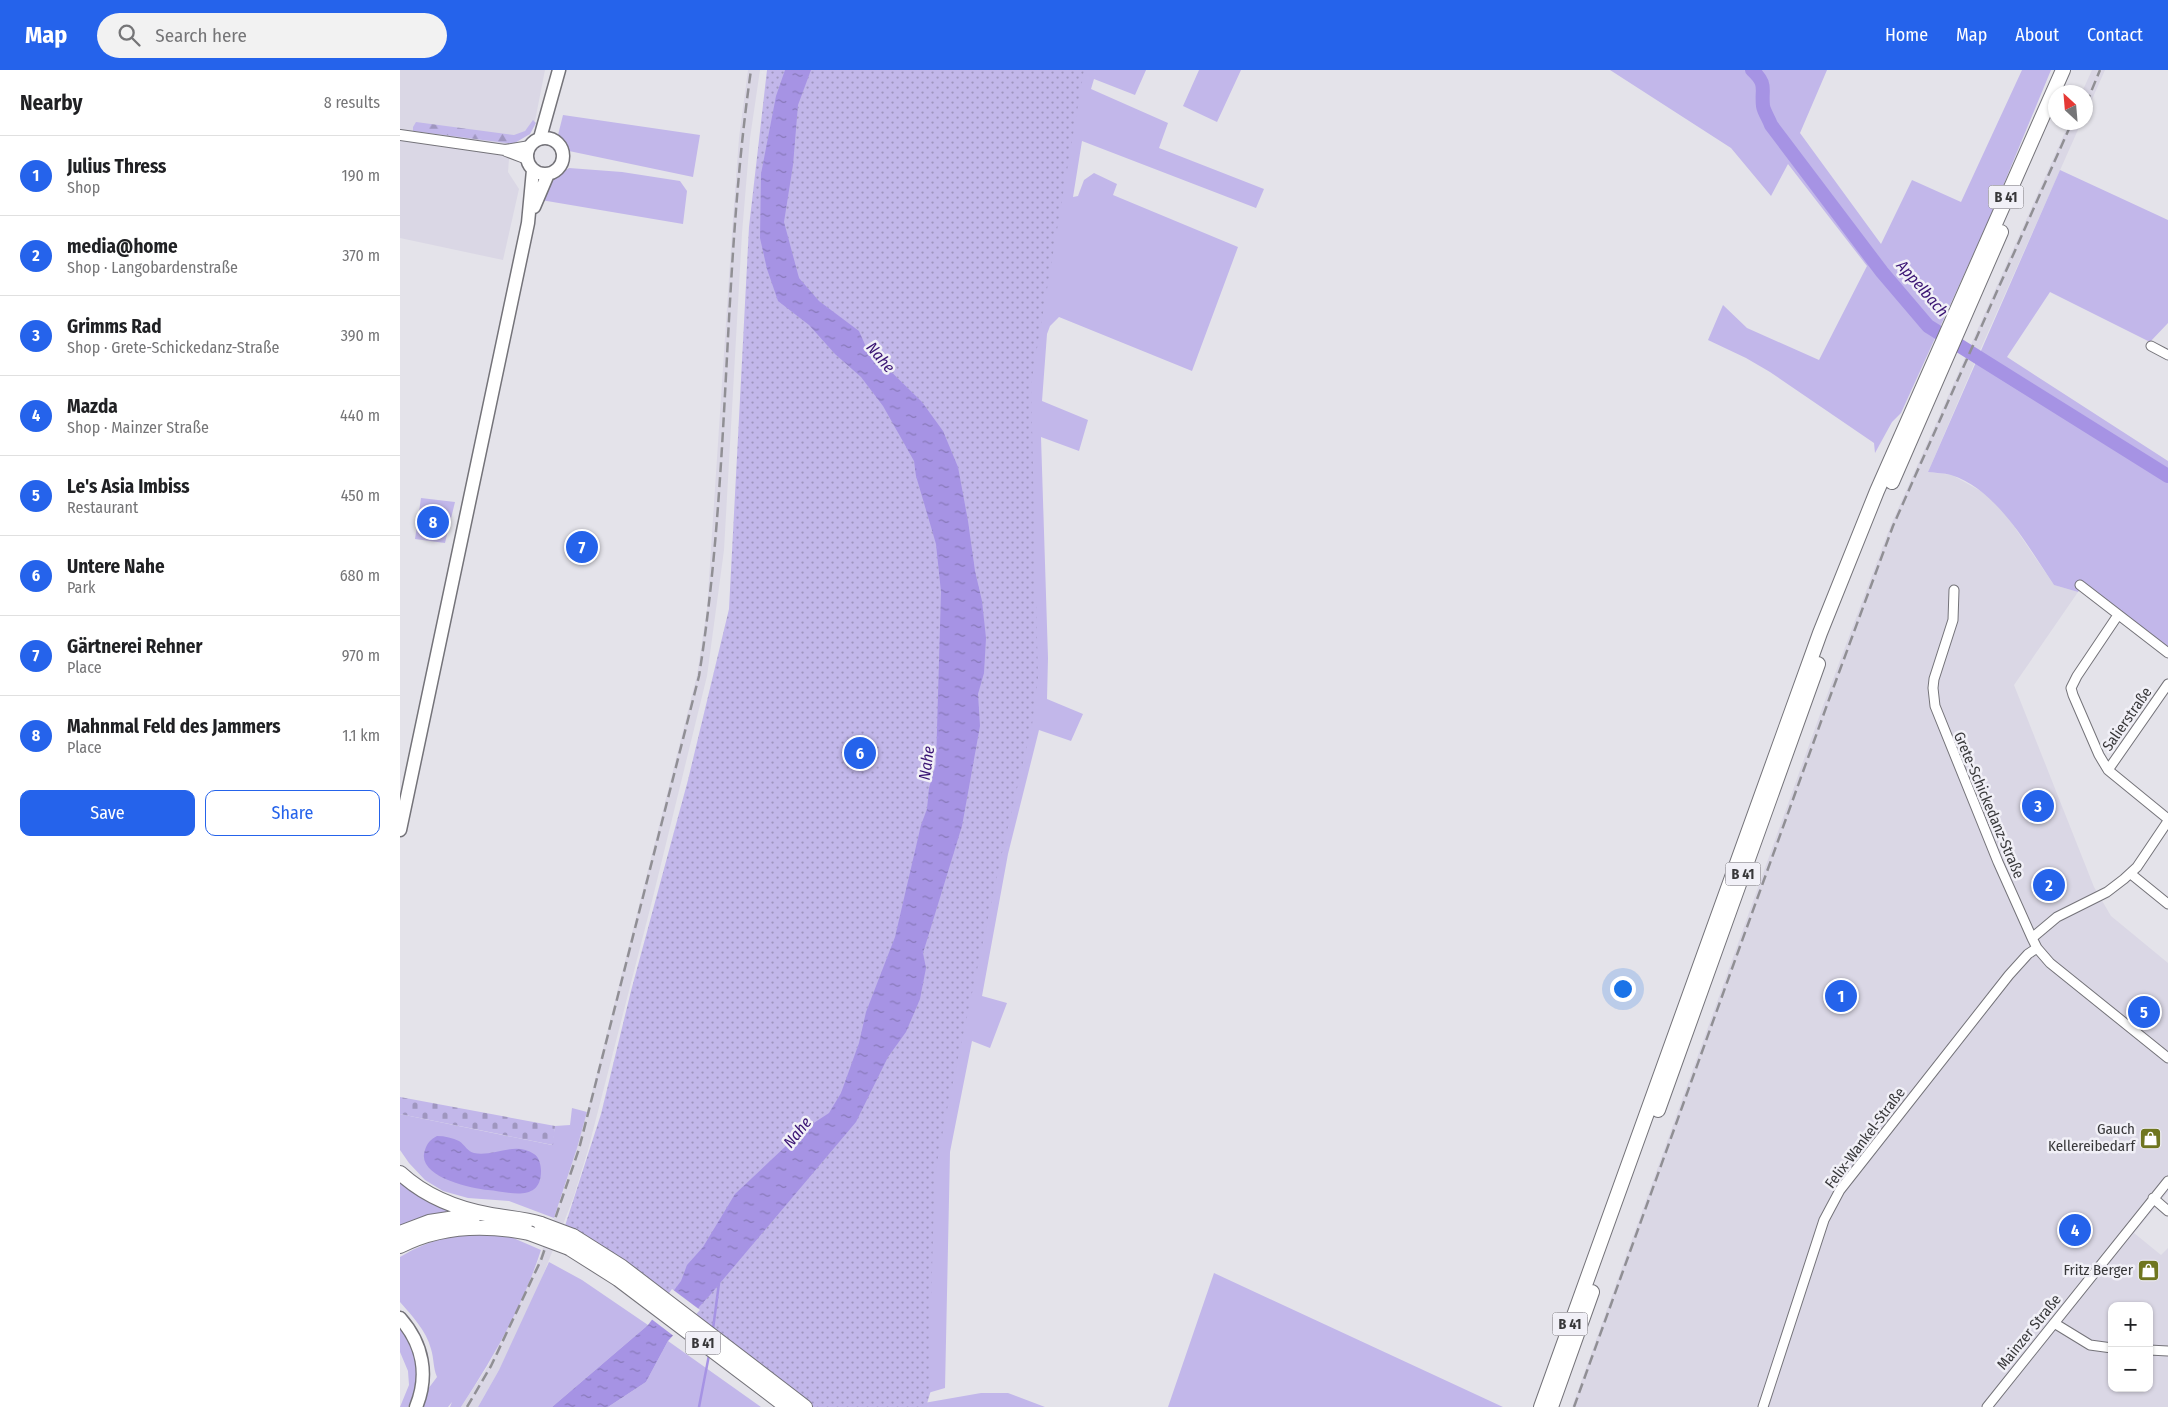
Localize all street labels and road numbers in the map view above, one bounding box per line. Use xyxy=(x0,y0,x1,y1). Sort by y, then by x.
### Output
road number: B 41 xyxy=(1988,185,2024,208)
street label: Salierstraße xyxy=(2098,684,2156,754)
street label: Grete-Schickedanz-Straße xyxy=(1950,729,2028,881)
road number: B 41 xyxy=(1726,862,1760,886)
street label: Felix-Wankel-Straße xyxy=(1821,1084,1909,1192)
street label: Mainzer Straße xyxy=(1993,1291,2065,1373)
road number: B 41 xyxy=(1552,1312,1588,1336)
road number: B 41 xyxy=(686,1332,720,1354)

